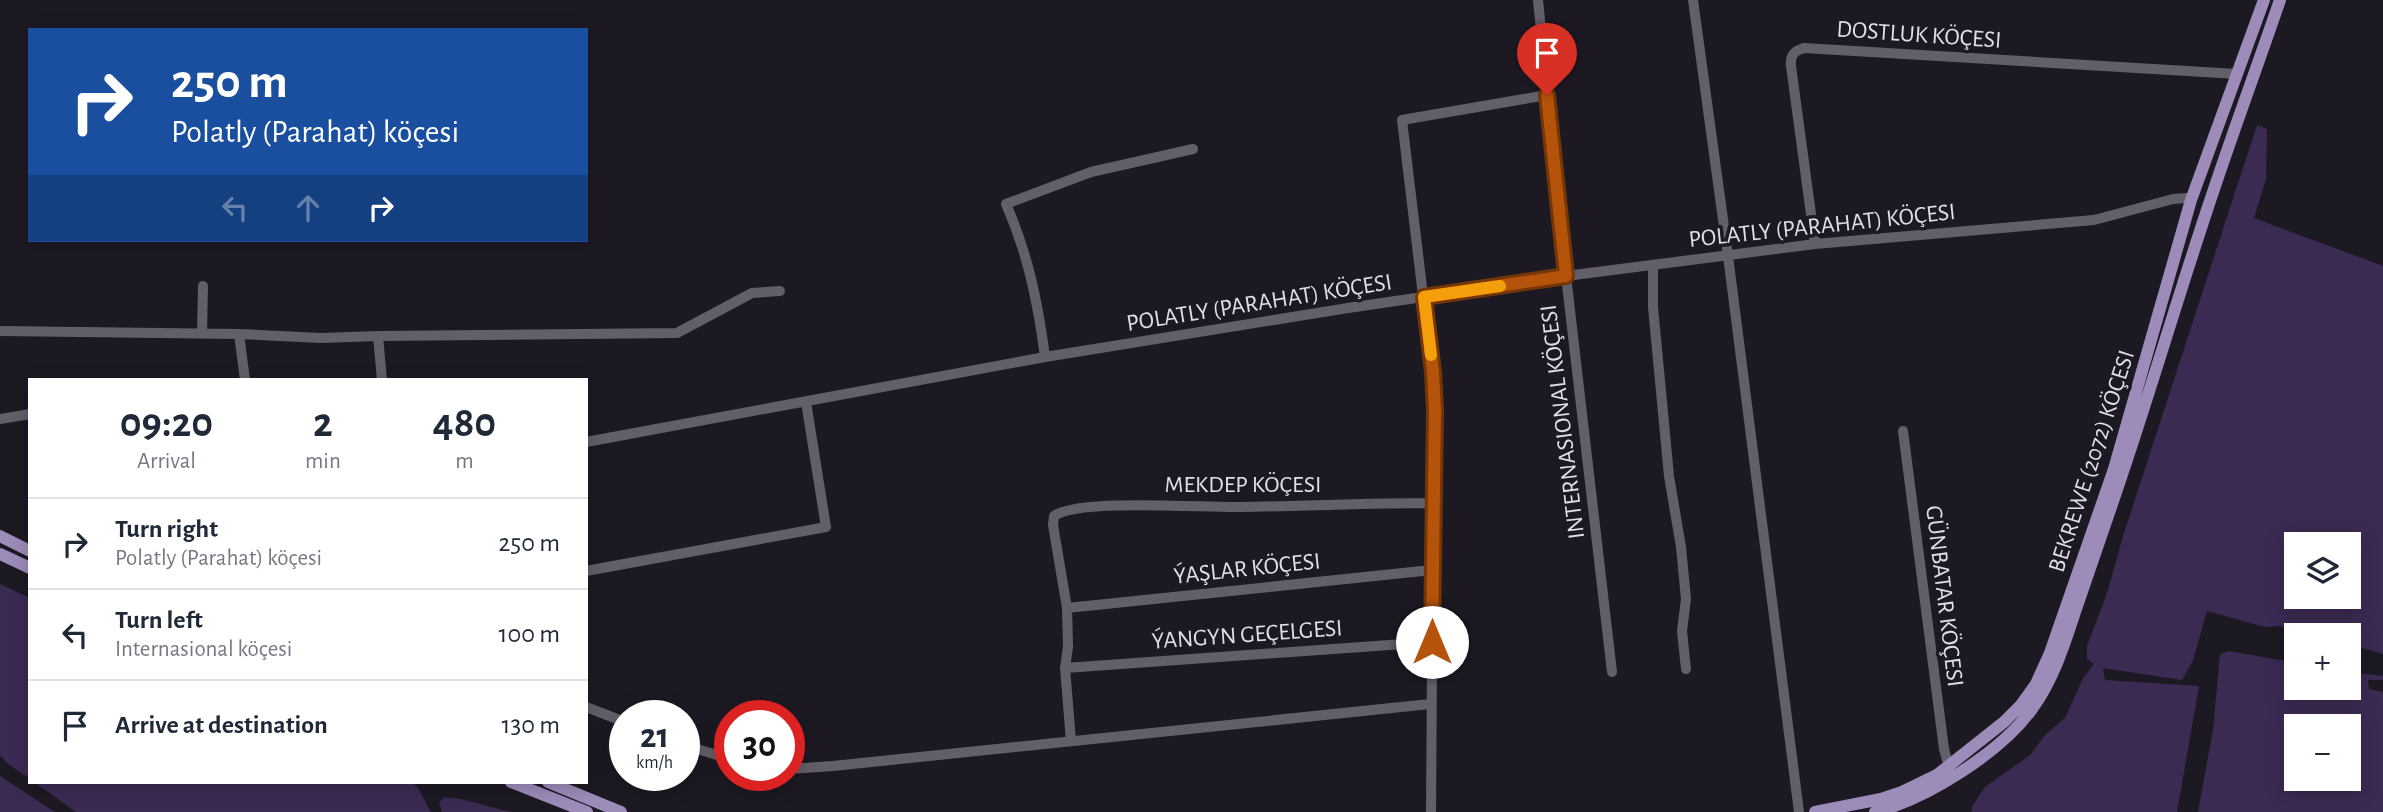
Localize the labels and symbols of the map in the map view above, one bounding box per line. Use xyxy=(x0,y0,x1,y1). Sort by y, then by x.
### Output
street label: DOSTLUK KÖÇESI xyxy=(1836,16,2002,53)
pin xyxy=(1517,23,1577,95)
street label: POLATLY (PARAHAT) KÖÇESI xyxy=(1687,199,1957,252)
street label: POLATLY (PARAHAT) KÖÇESI xyxy=(1125,269,1394,336)
street label: INTERNASIONAL KÖÇESI xyxy=(1536,303,1589,541)
street label: BEKREWE (2072) KÖÇESI xyxy=(2044,347,2139,575)
street label: MEKDEP KÖÇESI xyxy=(1165,472,1321,497)
street label: GÜNBATAR KÖÇESI xyxy=(1921,504,1968,688)
street label: ÝAŞLAR KÖÇESI xyxy=(1172,547,1322,589)
position arrow xyxy=(1395,605,1469,679)
street label: ÝANGYN GEÇELGESI xyxy=(1151,614,1343,654)
speed limit sign: 30 xyxy=(714,700,805,791)

